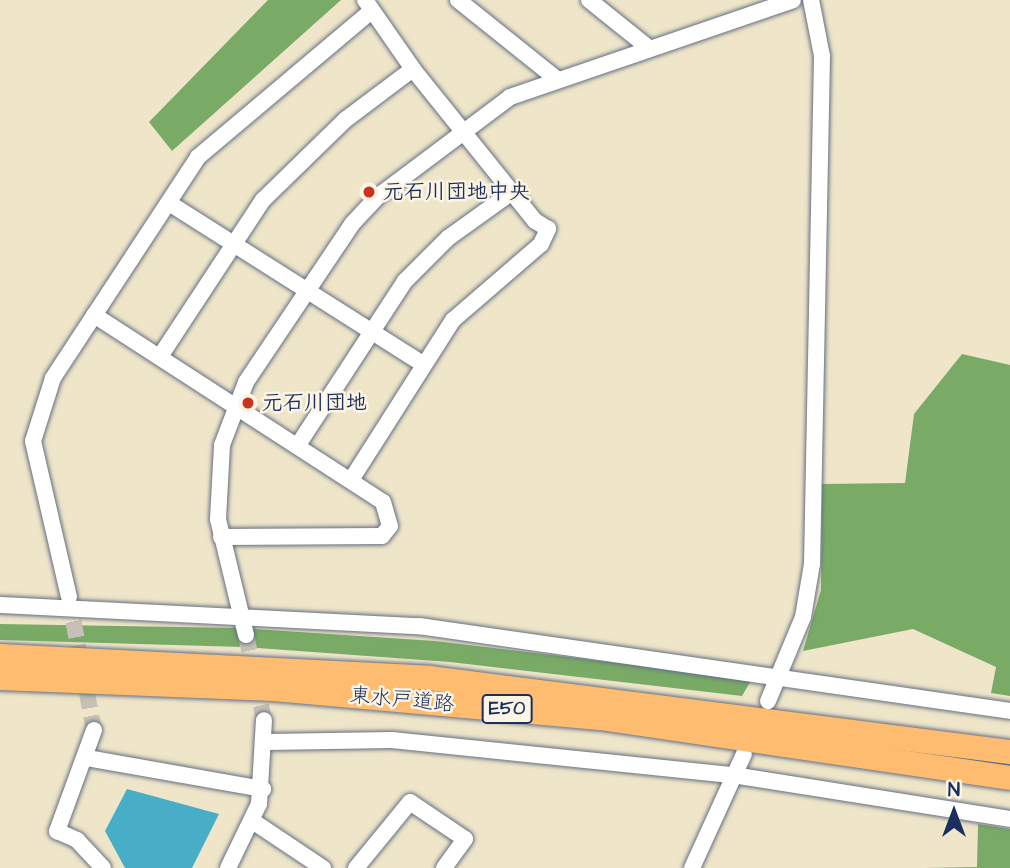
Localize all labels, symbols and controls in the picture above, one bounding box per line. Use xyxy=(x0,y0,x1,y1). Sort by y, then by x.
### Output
place label: 元石川団地中央 xyxy=(383,179,530,205)
marker: 元石川団地中央 xyxy=(361,184,377,200)
place label: 元石川団地 xyxy=(262,390,367,416)
marker: 元石川団地 xyxy=(240,395,256,411)
street label: 東水戸道路 xyxy=(349,683,455,717)
road number: E50 xyxy=(481,694,533,724)
north arrow xyxy=(919,777,989,847)
text: N xyxy=(948,777,960,804)

